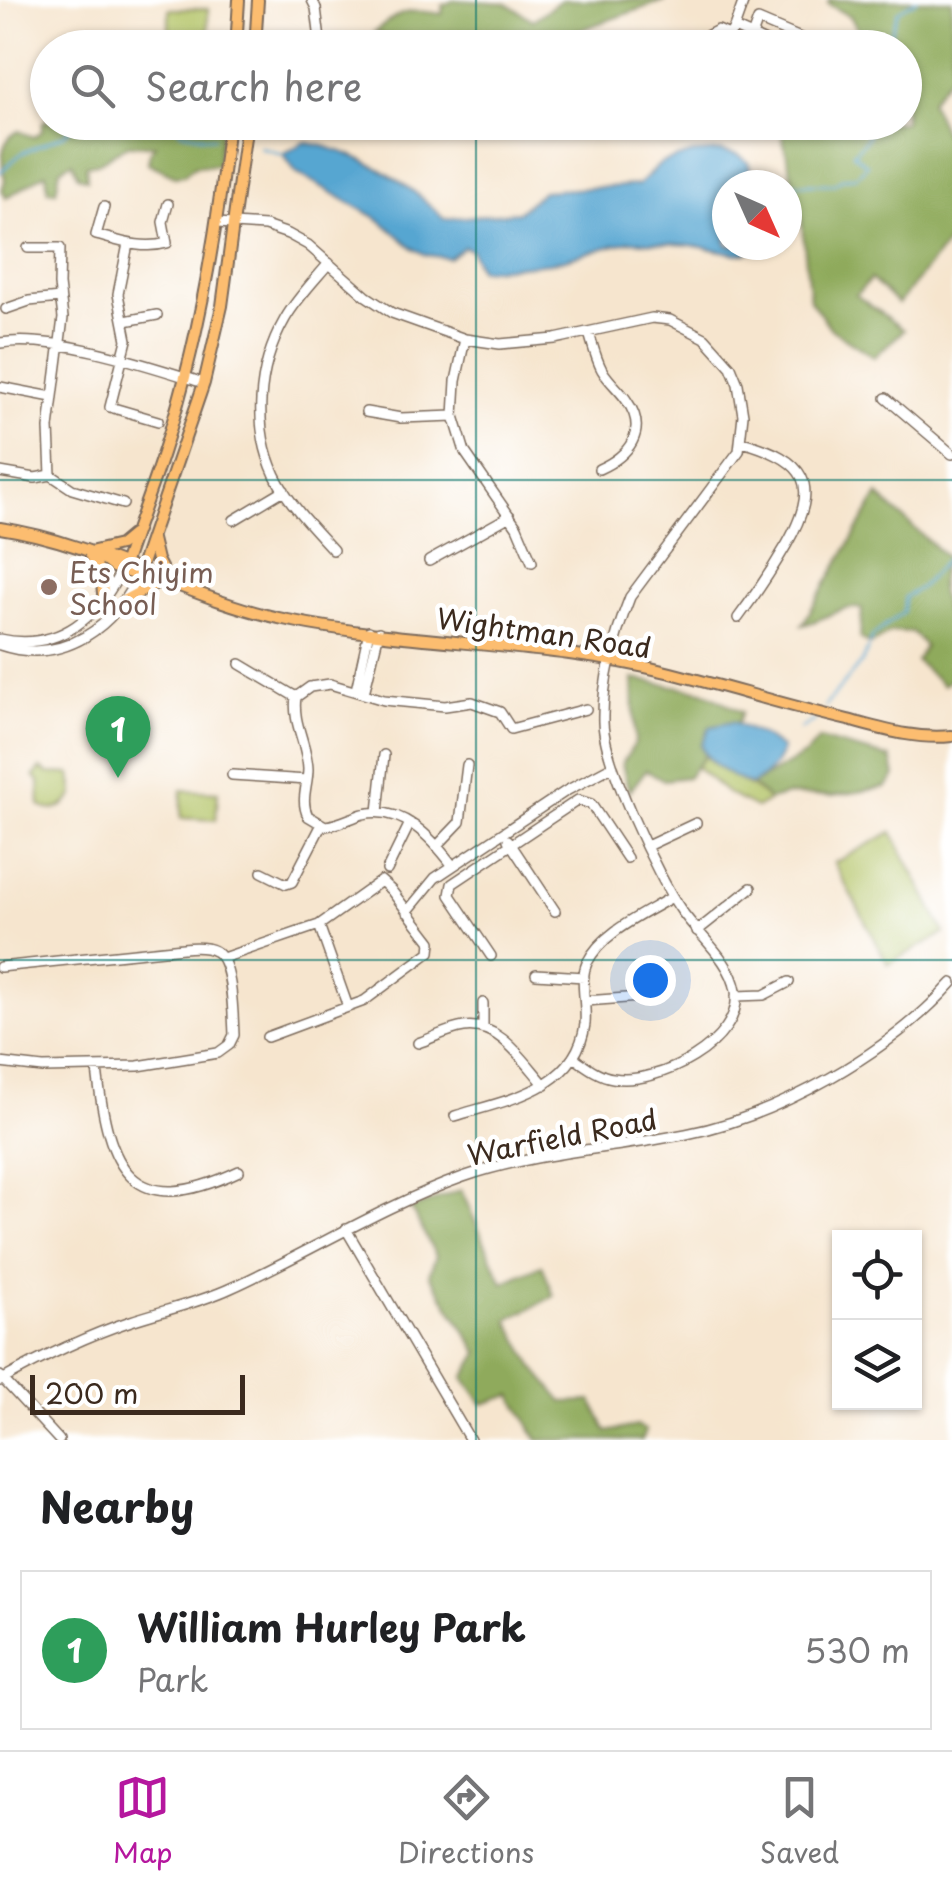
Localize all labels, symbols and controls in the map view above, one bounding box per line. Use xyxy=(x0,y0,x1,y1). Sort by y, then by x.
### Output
search box xyxy=(30,30,922,140)
text: Search here xyxy=(145,57,362,114)
icon: search xyxy=(65,58,120,113)
north arrow xyxy=(712,170,802,260)
place label: Ets Chiyim School xyxy=(69,550,214,625)
marker: Ets Chiyim School xyxy=(38,576,60,598)
street label: Wightman Road xyxy=(434,596,654,668)
pin: 1 xyxy=(86,696,150,778)
your location xyxy=(625,955,676,1006)
street label: Warfield Road xyxy=(463,1097,661,1175)
map controls xyxy=(832,1230,922,1410)
button: locate xyxy=(832,1230,922,1320)
button: layers xyxy=(832,1320,922,1410)
scale bar xyxy=(30,1370,245,1414)
text: 200 m xyxy=(45,1371,138,1414)
text: Nearby xyxy=(40,1474,194,1537)
text: William Hurley Park xyxy=(137,1598,526,1655)
text: 1 xyxy=(67,1626,82,1674)
text: 530 m xyxy=(804,1626,910,1674)
text: Park xyxy=(137,1655,209,1703)
tab: Map xyxy=(113,1770,173,1873)
tab: Directions xyxy=(398,1770,534,1873)
tab: Saved xyxy=(760,1770,839,1873)

